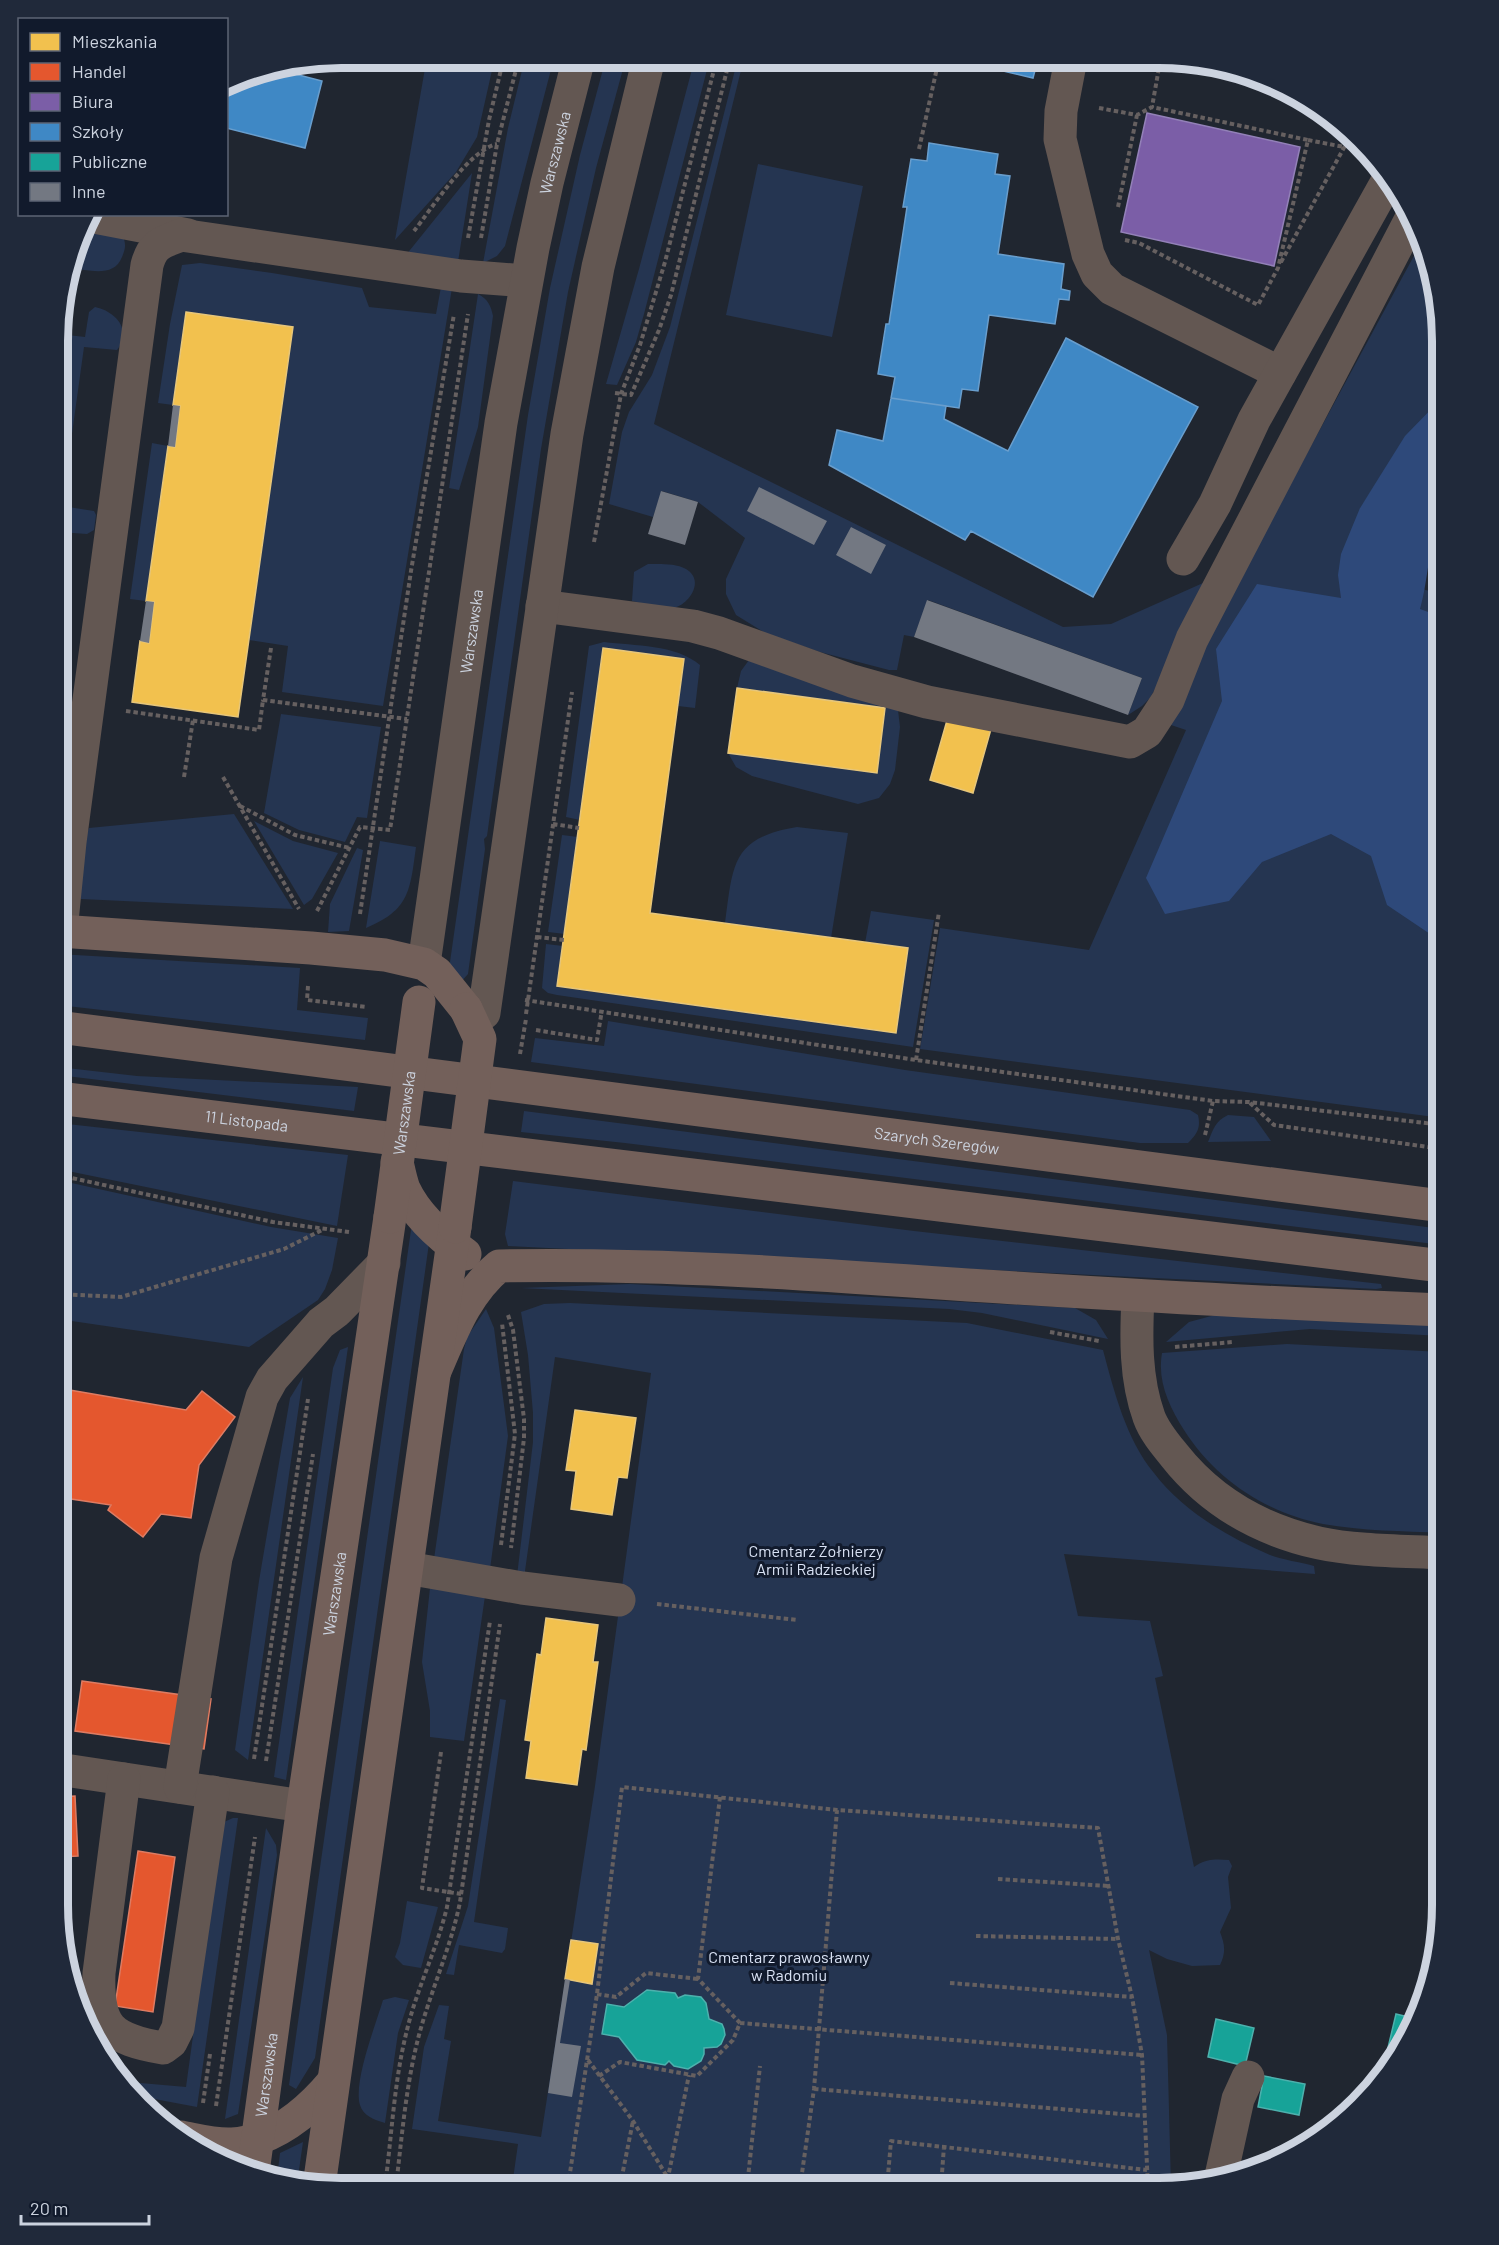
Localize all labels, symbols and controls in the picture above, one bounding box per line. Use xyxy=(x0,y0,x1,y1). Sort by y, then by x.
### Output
legend xyxy=(18,18,228,216)
text: Mieszkania xyxy=(72,30,157,52)
text: Handel xyxy=(72,60,126,82)
text: Biura xyxy=(72,90,113,112)
street label: Warszawska xyxy=(535,109,574,196)
text: Szkoły xyxy=(72,120,123,142)
text: Publiczne xyxy=(72,150,147,172)
text: Inne xyxy=(72,180,106,202)
street label: Warszawska xyxy=(455,588,486,675)
street label: Warszawska xyxy=(388,1069,419,1156)
street label: 11 Listopada xyxy=(204,1106,289,1135)
street label: Szarych Szeregów xyxy=(873,1123,1001,1158)
park label: Cmentarz Żołnierzy Armii Radzieckiej xyxy=(749,1541,884,1578)
street label: Warszawska xyxy=(318,1550,349,1637)
park label: Cmentarz prawosławny w Radomiu xyxy=(708,1947,870,1984)
street label: Warszawska xyxy=(251,2031,281,2118)
scale bar xyxy=(21,2188,148,2226)
text: 20 m xyxy=(30,2197,68,2219)

